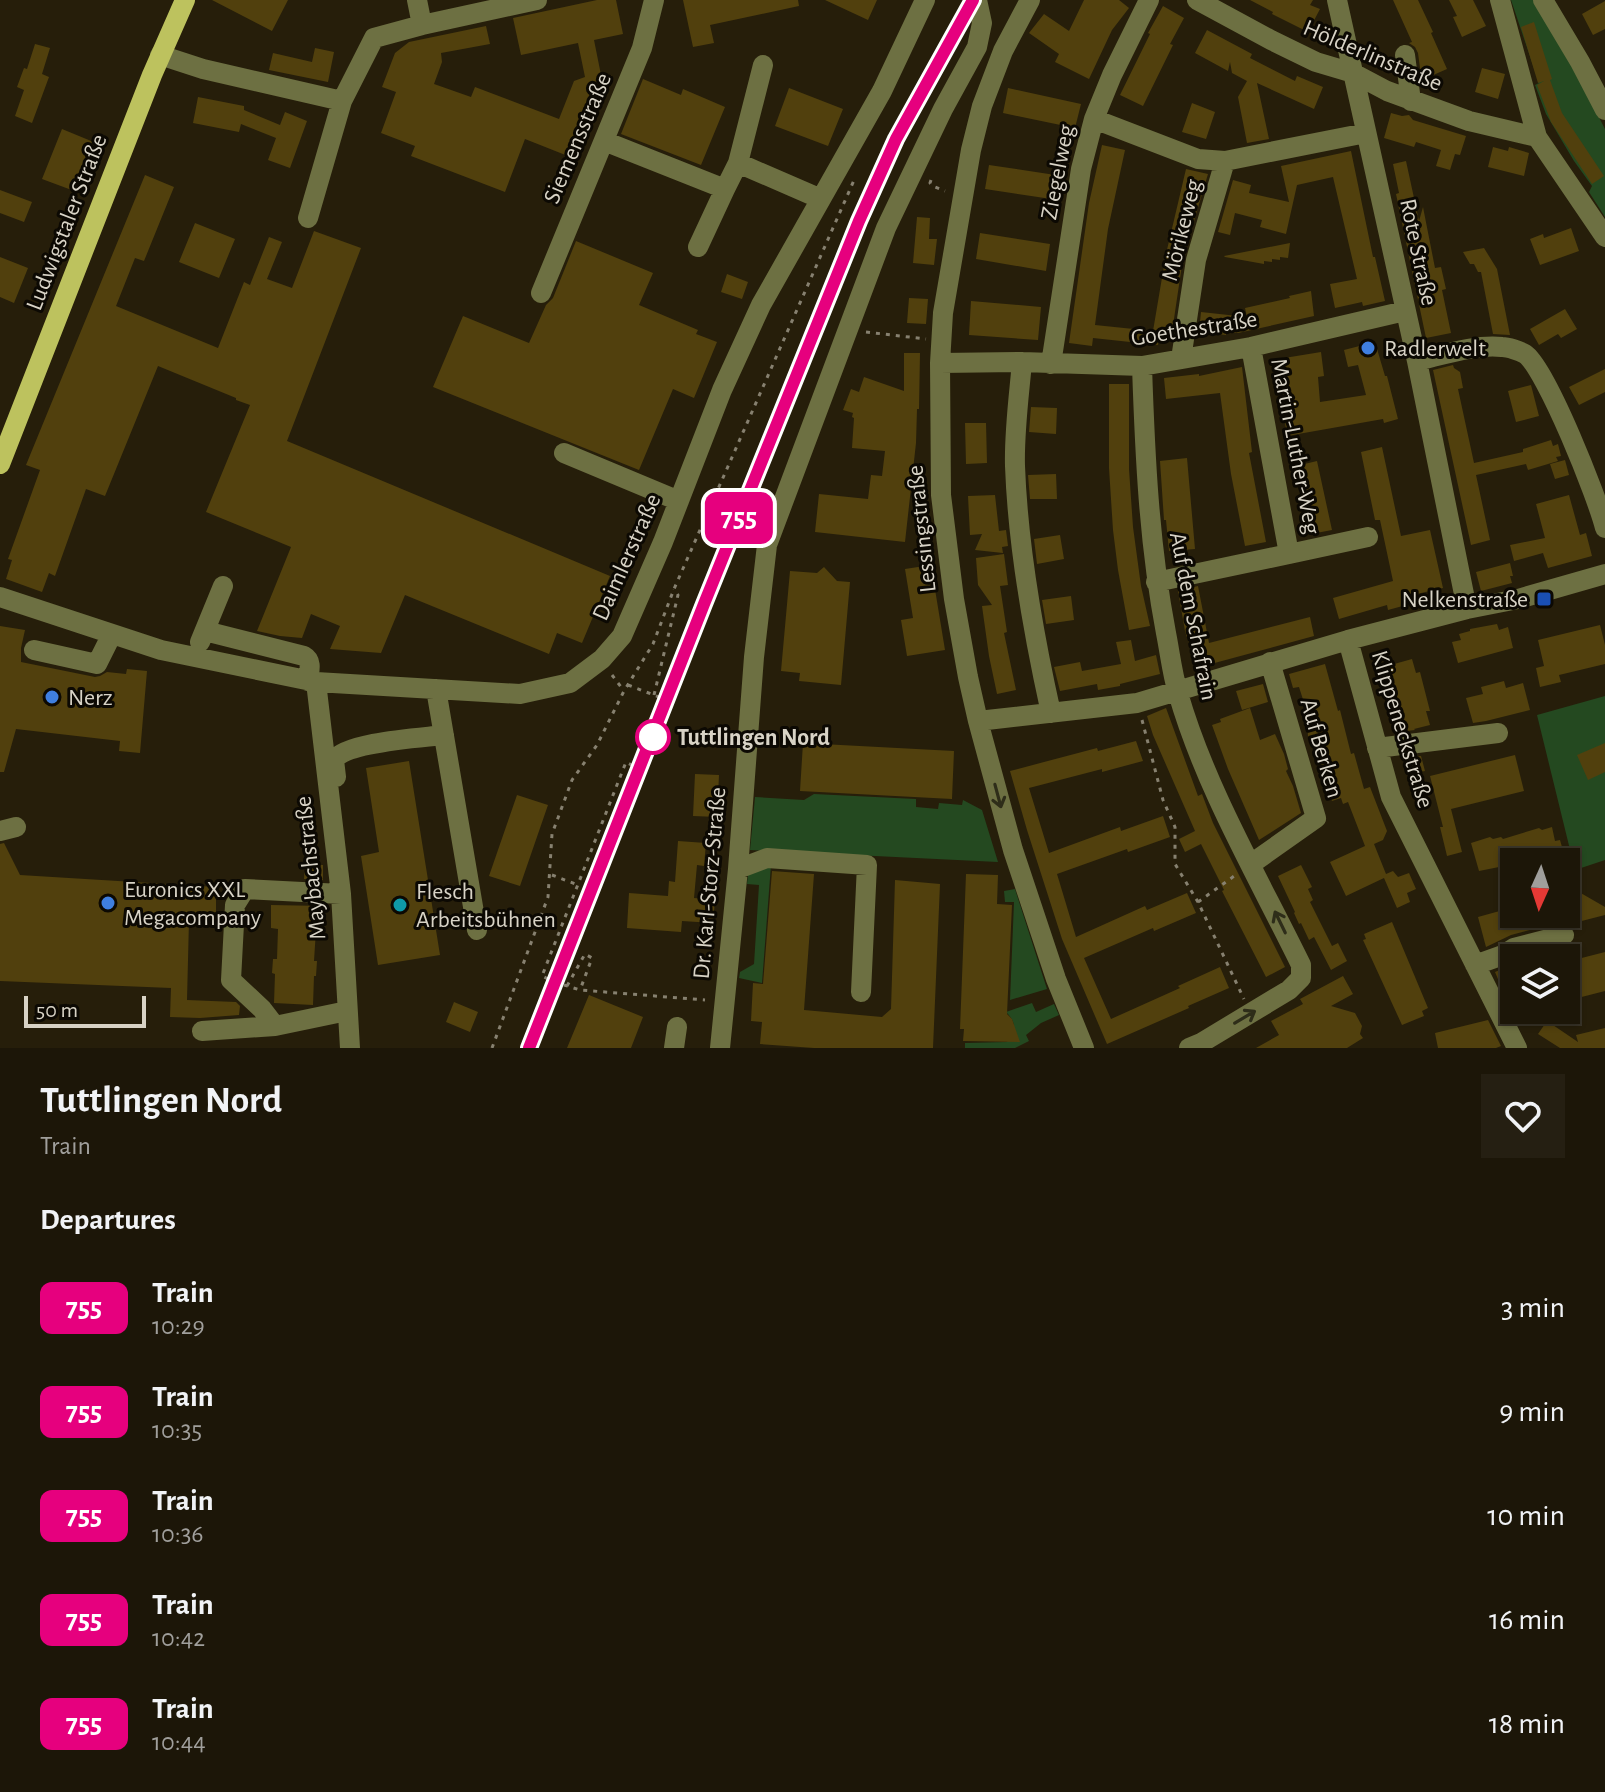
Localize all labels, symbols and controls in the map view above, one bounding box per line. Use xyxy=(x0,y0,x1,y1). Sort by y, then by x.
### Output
street label: Hölderlinstraße xyxy=(1300,16,1446,96)
street label: Siemensstraße xyxy=(540,70,616,207)
street label: Ziegelweg xyxy=(1037,122,1079,222)
street label: Ludwigstaler Straße xyxy=(22,131,112,314)
street label: Mörikeweg xyxy=(1158,177,1206,283)
street label: Rote Straße xyxy=(1395,197,1441,308)
street label: Goethestraße xyxy=(1129,307,1259,351)
place label: Radlerwelt xyxy=(1384,337,1486,361)
marker: Radlerwelt xyxy=(1359,339,1377,357)
street label: Martin-Luther-Weg xyxy=(1266,356,1324,536)
street label: Lessingstraße xyxy=(903,464,941,594)
street label: Daimlerstraße xyxy=(588,490,666,624)
line badge: 755 xyxy=(693,492,785,544)
text: 755 xyxy=(721,504,757,532)
street label: Auf dem Schafrain xyxy=(1165,530,1221,702)
place label: Nelkenstraße xyxy=(1402,588,1528,612)
marker: Nelkenstraße xyxy=(1535,590,1553,608)
street label: Klippeneckstraße xyxy=(1367,648,1437,811)
place label: Nerz xyxy=(68,686,113,710)
marker: Nerz xyxy=(43,688,61,706)
street label: Auf Berken xyxy=(1295,696,1347,801)
marker: Tuttlingen Nord xyxy=(636,720,670,754)
place label: Tuttlingen Nord xyxy=(677,726,830,750)
one-way arrow xyxy=(992,783,1007,809)
street label: Dr. Karl-Storz-Straße xyxy=(690,786,730,980)
street label: Maybachstraße xyxy=(292,795,330,941)
north arrow xyxy=(1500,848,1580,928)
map controls xyxy=(1500,848,1580,1024)
place label: Euronics XXL Megacompany xyxy=(124,878,261,930)
place label: Flesch Arbeitsbühnen xyxy=(416,880,556,932)
marker: Euronics XXL Megacompany xyxy=(99,894,117,912)
marker: Flesch Arbeitsbühnen xyxy=(391,896,409,914)
one-way arrow xyxy=(1272,910,1287,934)
button: layers xyxy=(1500,944,1580,1024)
scale bar xyxy=(24,992,146,1028)
text: 50 m xyxy=(36,999,78,1021)
one-way arrow xyxy=(1233,1008,1256,1024)
button: heart xyxy=(1481,1074,1565,1158)
text: Tuttlingen Nord xyxy=(40,1082,282,1120)
text: Train xyxy=(40,1133,91,1159)
text: Departures xyxy=(40,1205,176,1235)
text: Train xyxy=(152,1278,214,1308)
text: 3 min xyxy=(1501,1293,1565,1323)
text: 755 xyxy=(66,1294,102,1322)
text: 10:29 xyxy=(152,1313,205,1339)
text: Train xyxy=(152,1382,214,1412)
text: 9 min xyxy=(1499,1397,1565,1427)
text: 755 xyxy=(66,1398,102,1426)
text: 10:35 xyxy=(152,1417,202,1443)
text: Train xyxy=(152,1486,214,1516)
text: 10 min xyxy=(1487,1501,1565,1531)
text: 755 xyxy=(66,1502,102,1530)
text: 10:36 xyxy=(152,1521,204,1547)
text: Train xyxy=(152,1590,214,1620)
text: 16 min xyxy=(1489,1605,1565,1635)
text: 755 xyxy=(66,1606,102,1634)
text: 10:42 xyxy=(152,1625,205,1651)
text: Train xyxy=(152,1694,214,1724)
text: 18 min xyxy=(1489,1709,1565,1739)
text: 755 xyxy=(66,1710,102,1738)
text: 10:44 xyxy=(152,1729,206,1755)

